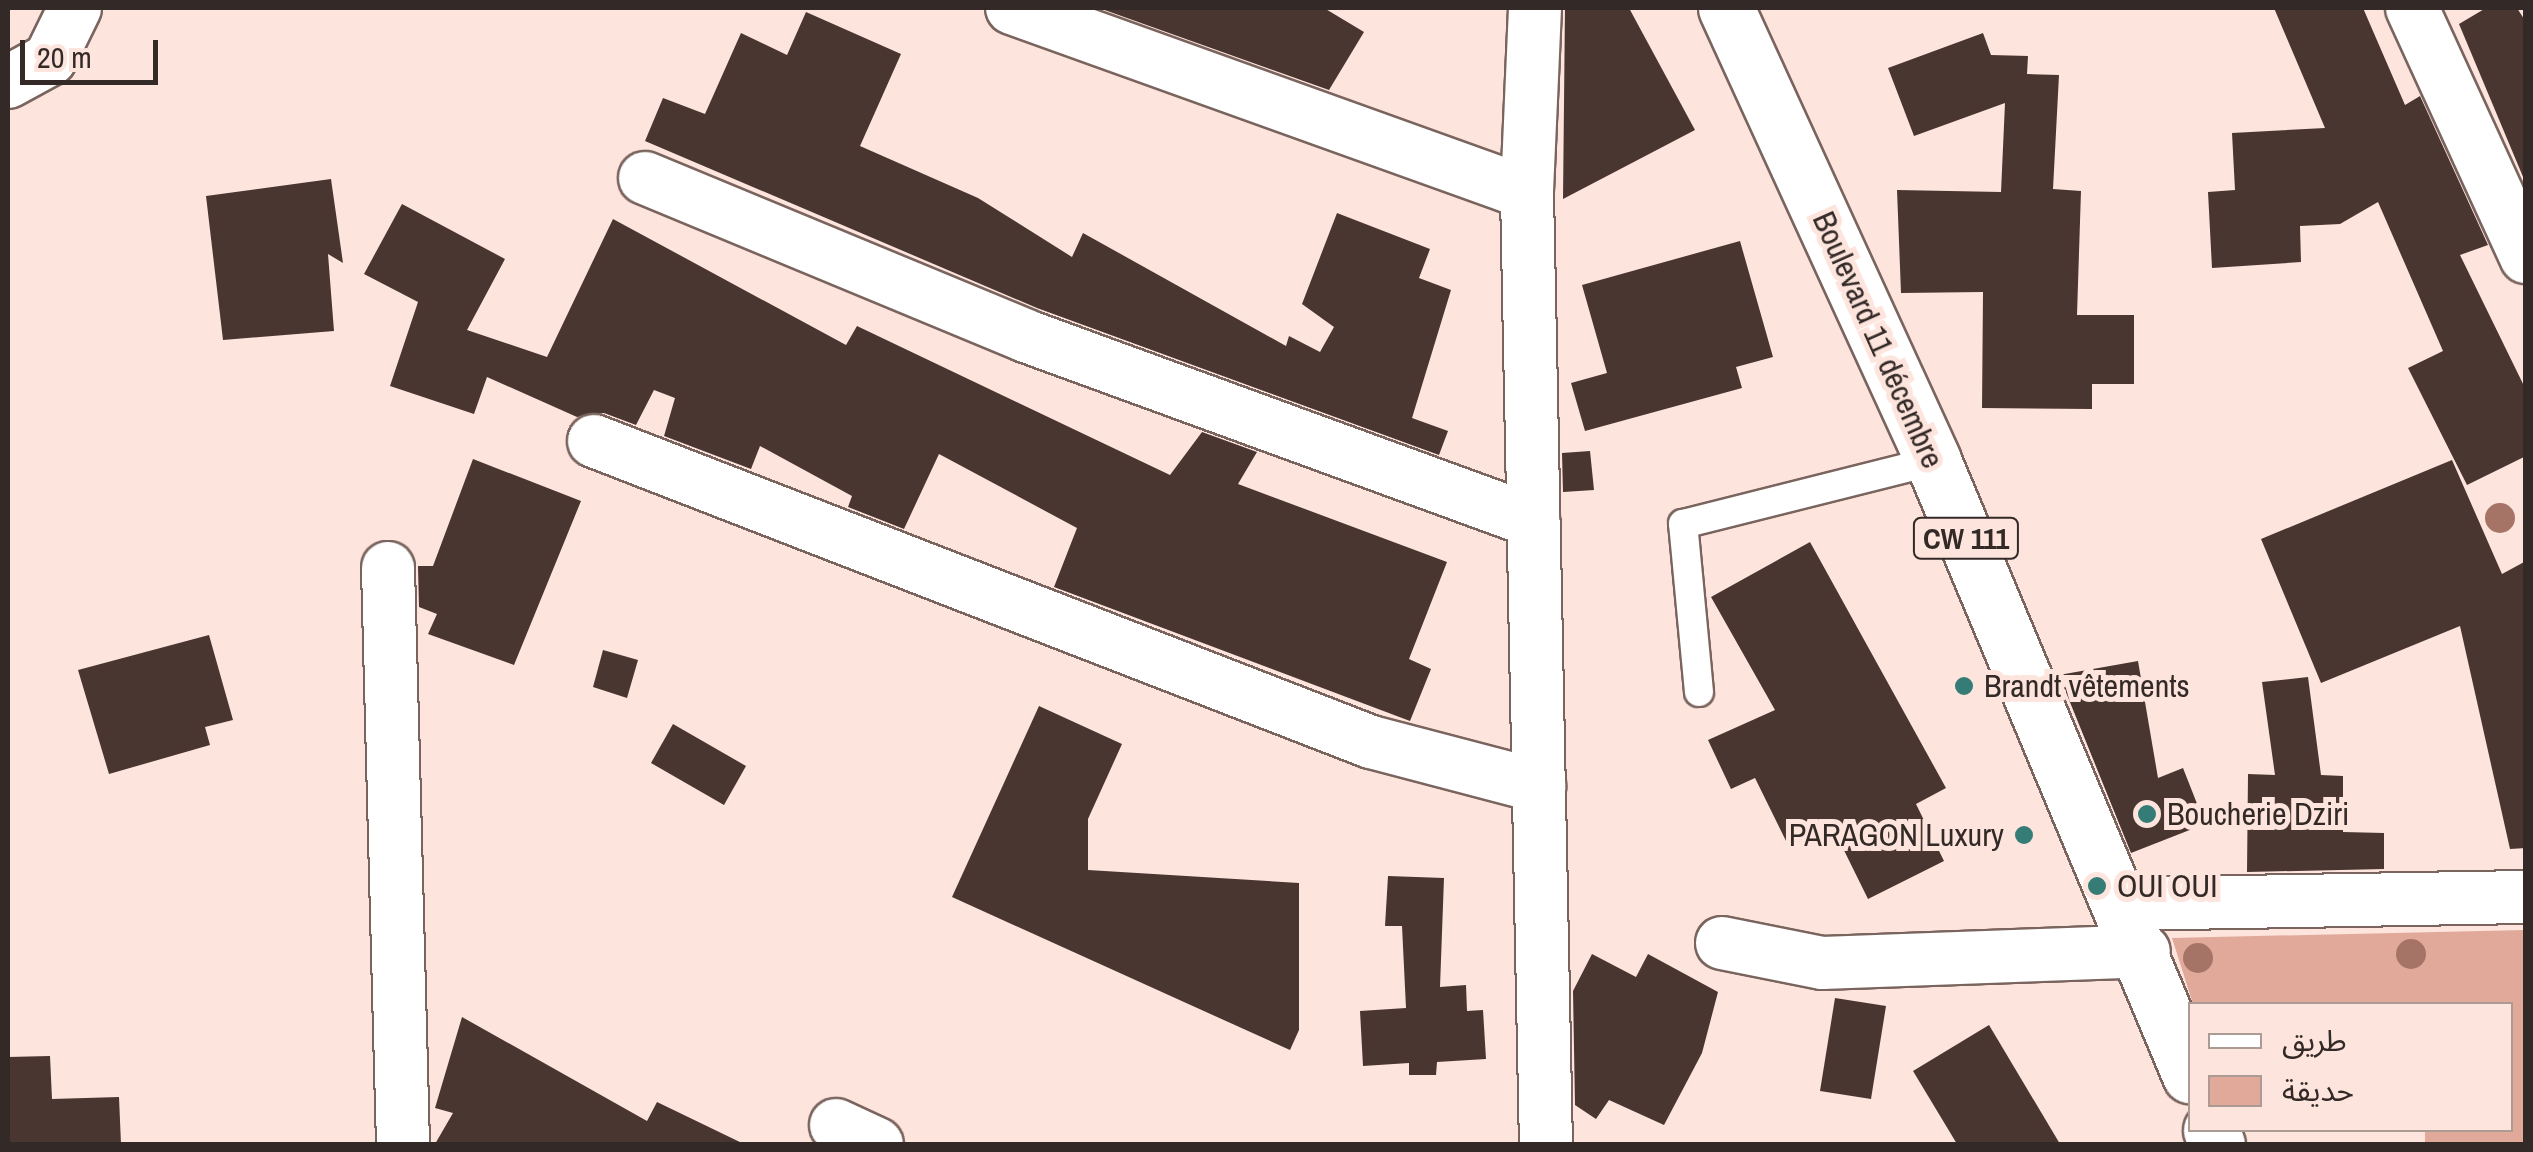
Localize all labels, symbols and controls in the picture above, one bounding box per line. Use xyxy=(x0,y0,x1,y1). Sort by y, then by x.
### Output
scale bar xyxy=(25,20,162,82)
text: 20 m xyxy=(37,37,92,77)
street label: Boulevard 11 décembre xyxy=(1804,206,1952,474)
road number: CW 111 xyxy=(1911,513,2021,563)
place label: Brandt vêtements xyxy=(1984,667,2190,705)
marker: Brandt vêtements xyxy=(1953,675,1975,697)
place label: Boucherie Dziri xyxy=(2167,795,2349,833)
marker: Boucherie Dziri xyxy=(2136,803,2158,825)
place label: PARAGON Luxury xyxy=(1789,816,2004,854)
marker: PARAGON Luxury xyxy=(2013,824,2035,846)
place label: OUI OUI xyxy=(2117,867,2218,905)
marker: OUI OUI xyxy=(2086,875,2108,897)
legend xyxy=(2188,1002,2513,1132)
text: طريق xyxy=(2282,1020,2347,1060)
text: حديقة xyxy=(2282,1070,2354,1110)

